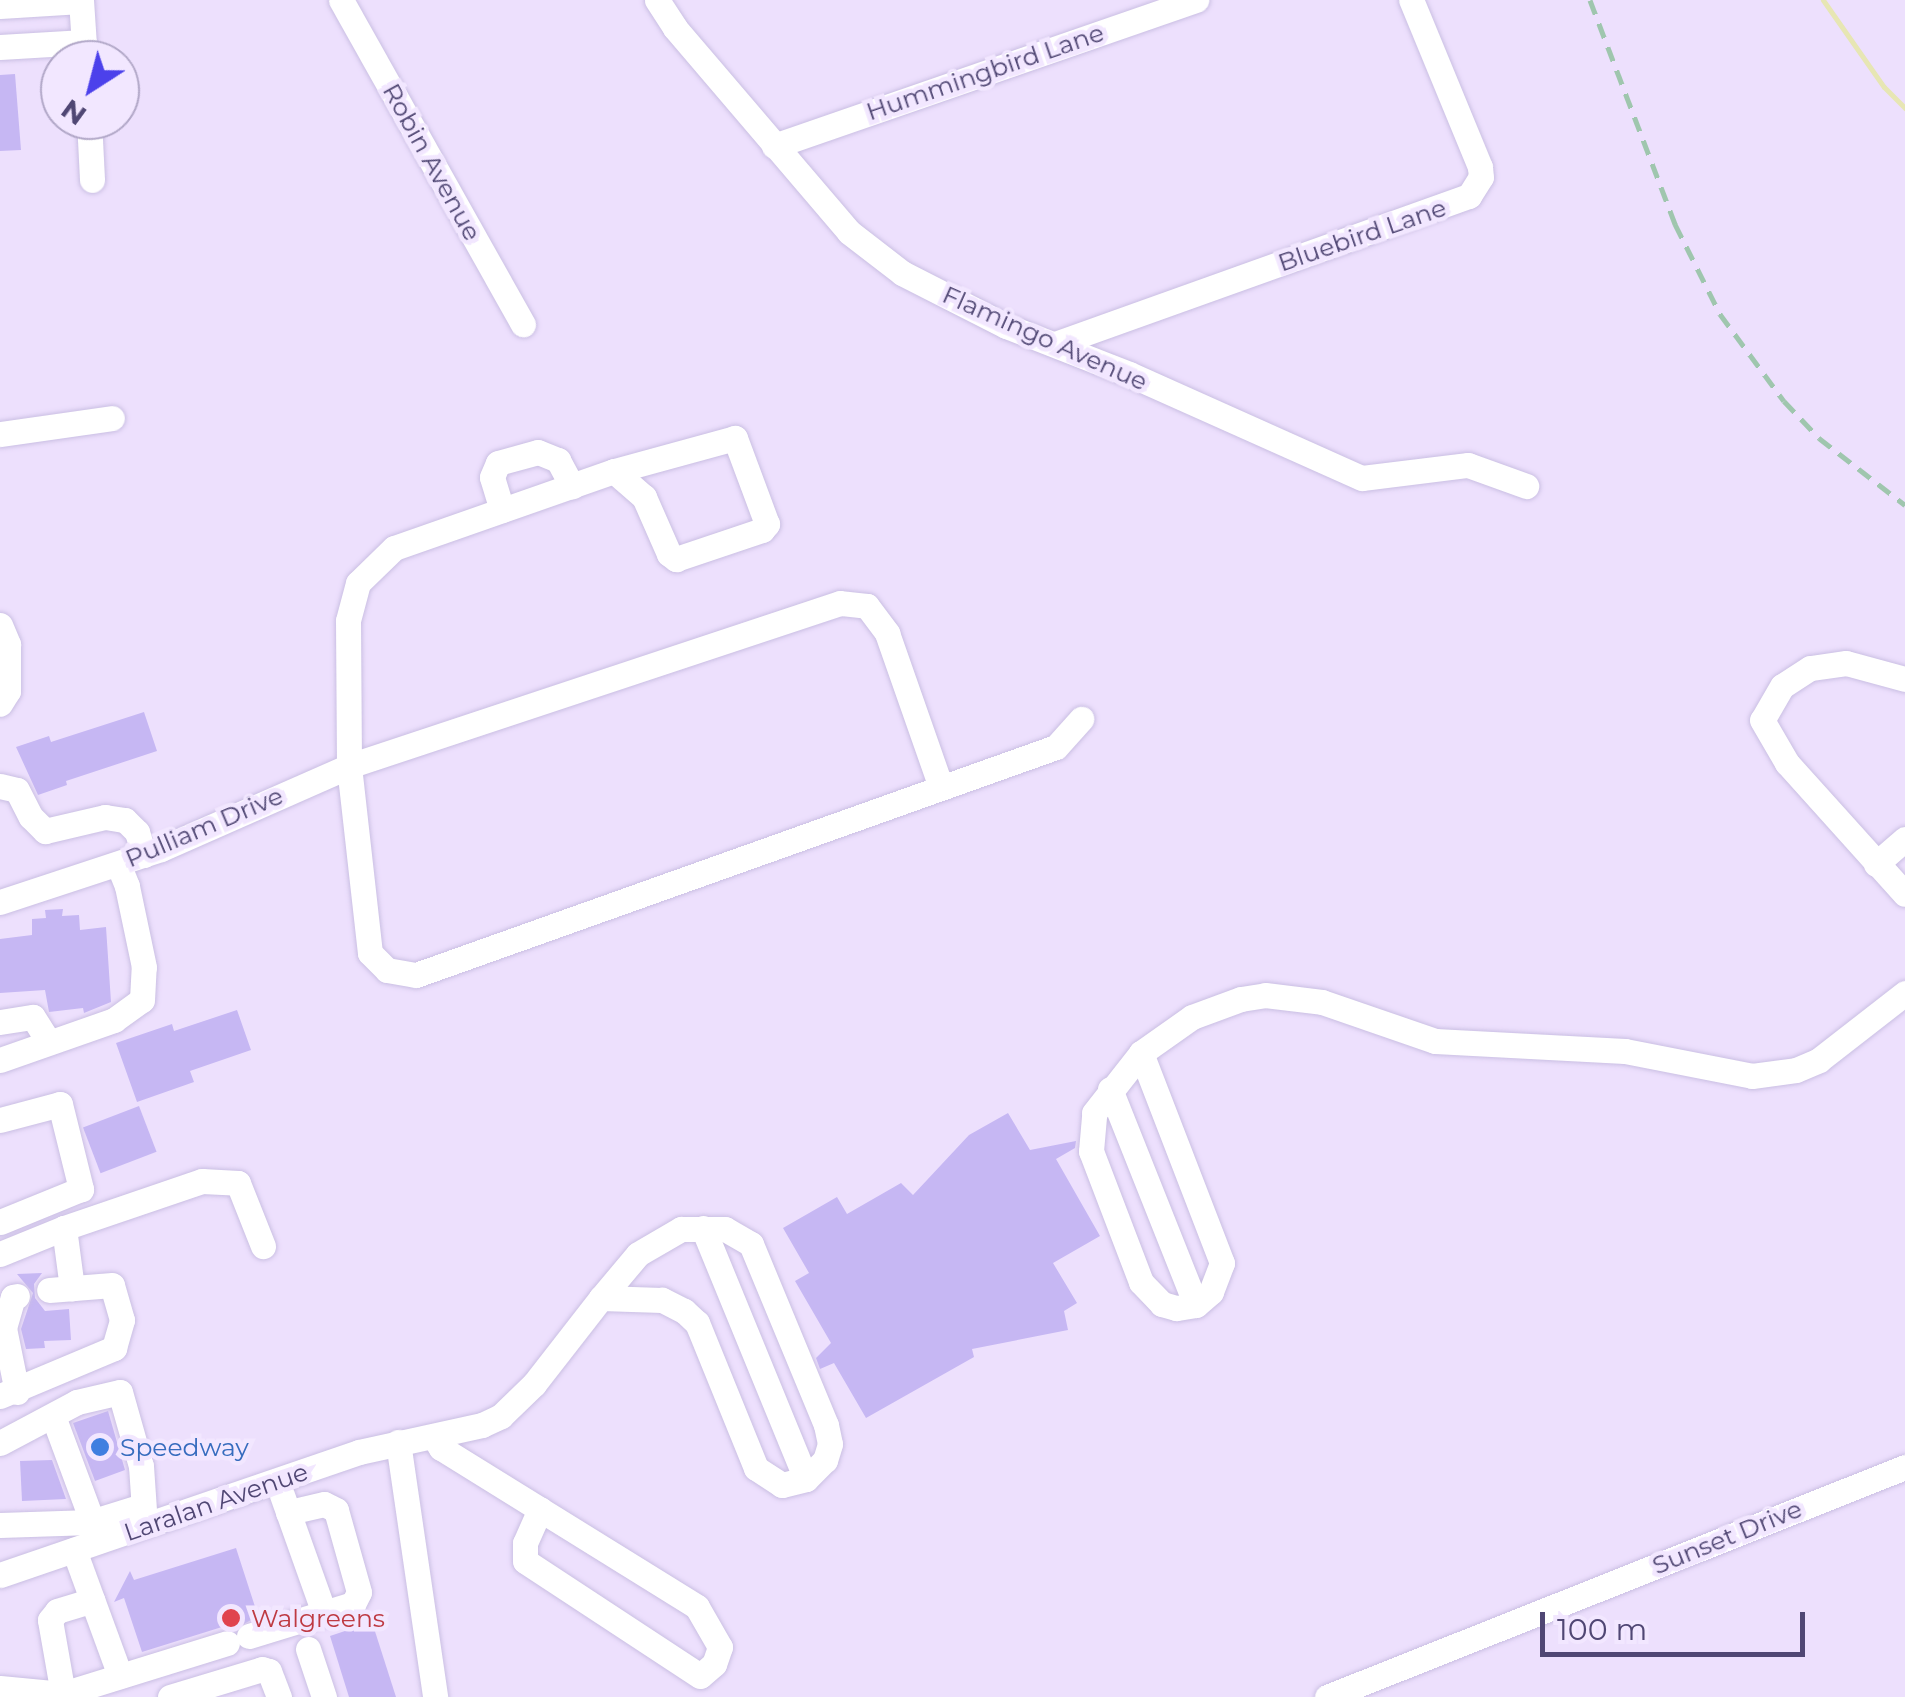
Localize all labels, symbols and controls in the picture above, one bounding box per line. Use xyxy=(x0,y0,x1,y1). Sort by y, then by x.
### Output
street label: Hummingbird Lane xyxy=(862,17,1108,127)
north arrow xyxy=(40,40,140,140)
street label: Robin Avenue xyxy=(376,78,488,246)
text: N xyxy=(54,92,93,133)
street label: Bluebird Lane xyxy=(1274,192,1450,278)
street label: Flamingo Avenue xyxy=(938,279,1152,397)
street label: Pulliam Drive xyxy=(121,780,287,874)
place label: Speedway xyxy=(120,1432,249,1462)
marker: Speedway xyxy=(89,1436,111,1458)
street label: Laralan Avenue xyxy=(120,1456,312,1548)
street label: Sunset Drive xyxy=(1648,1493,1806,1581)
scale bar xyxy=(1545,1592,1810,1654)
place label: Walgreens xyxy=(251,1603,385,1633)
marker: Walgreens xyxy=(220,1607,242,1629)
text: 100 m xyxy=(1557,1611,1647,1648)

